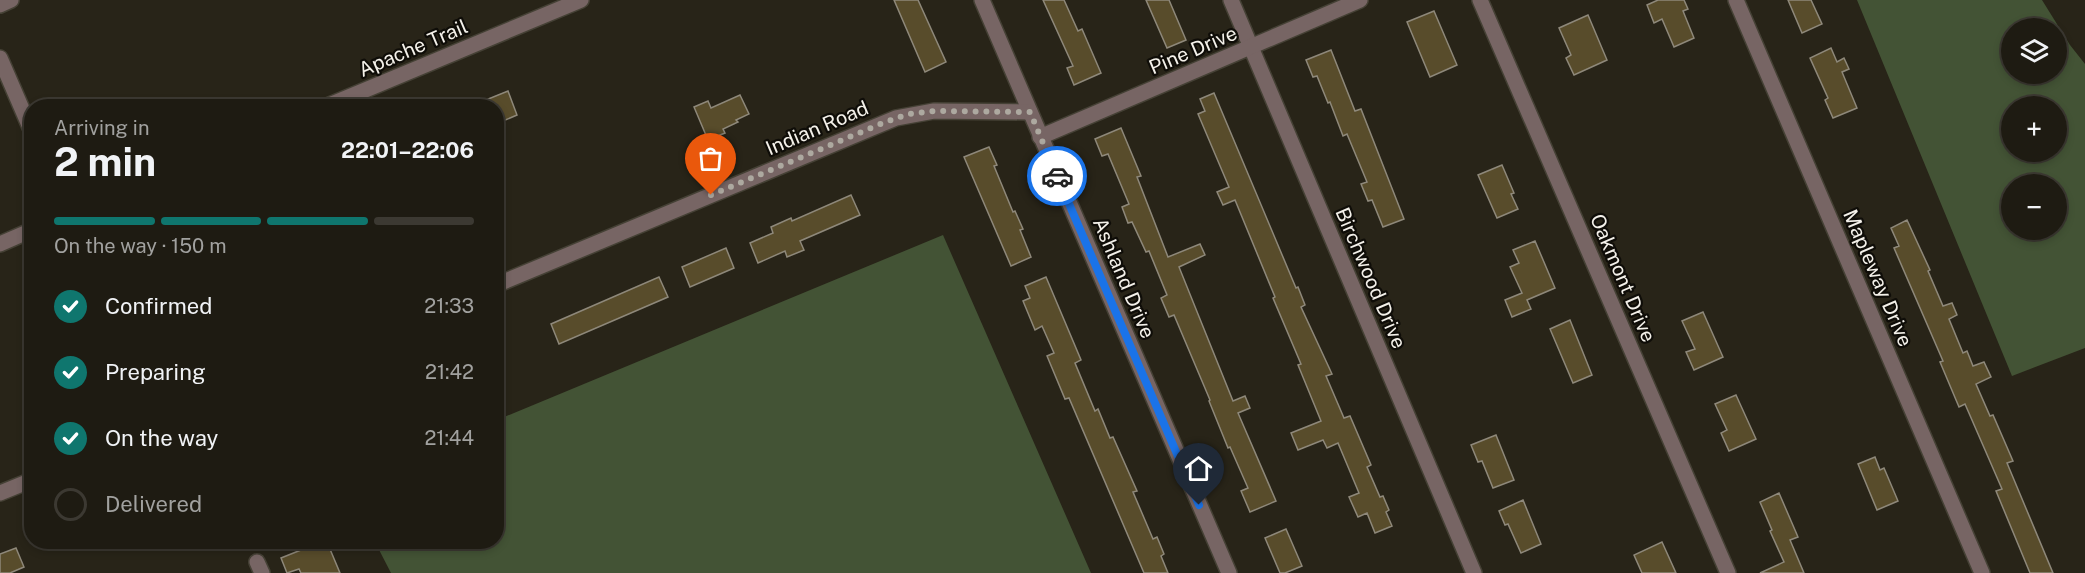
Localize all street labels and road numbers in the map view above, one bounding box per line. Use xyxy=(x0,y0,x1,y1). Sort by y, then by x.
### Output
street label: Apache Trail xyxy=(355,14,471,82)
street label: Pine Drive xyxy=(1145,21,1241,79)
street label: Indian Road xyxy=(762,96,872,160)
street label: Birchwood Drive xyxy=(1331,204,1411,352)
street label: Mapleway Drive xyxy=(1838,206,1918,350)
street label: Oakmont Drive xyxy=(1585,210,1661,346)
street label: Ashland Drive xyxy=(1088,214,1160,342)

